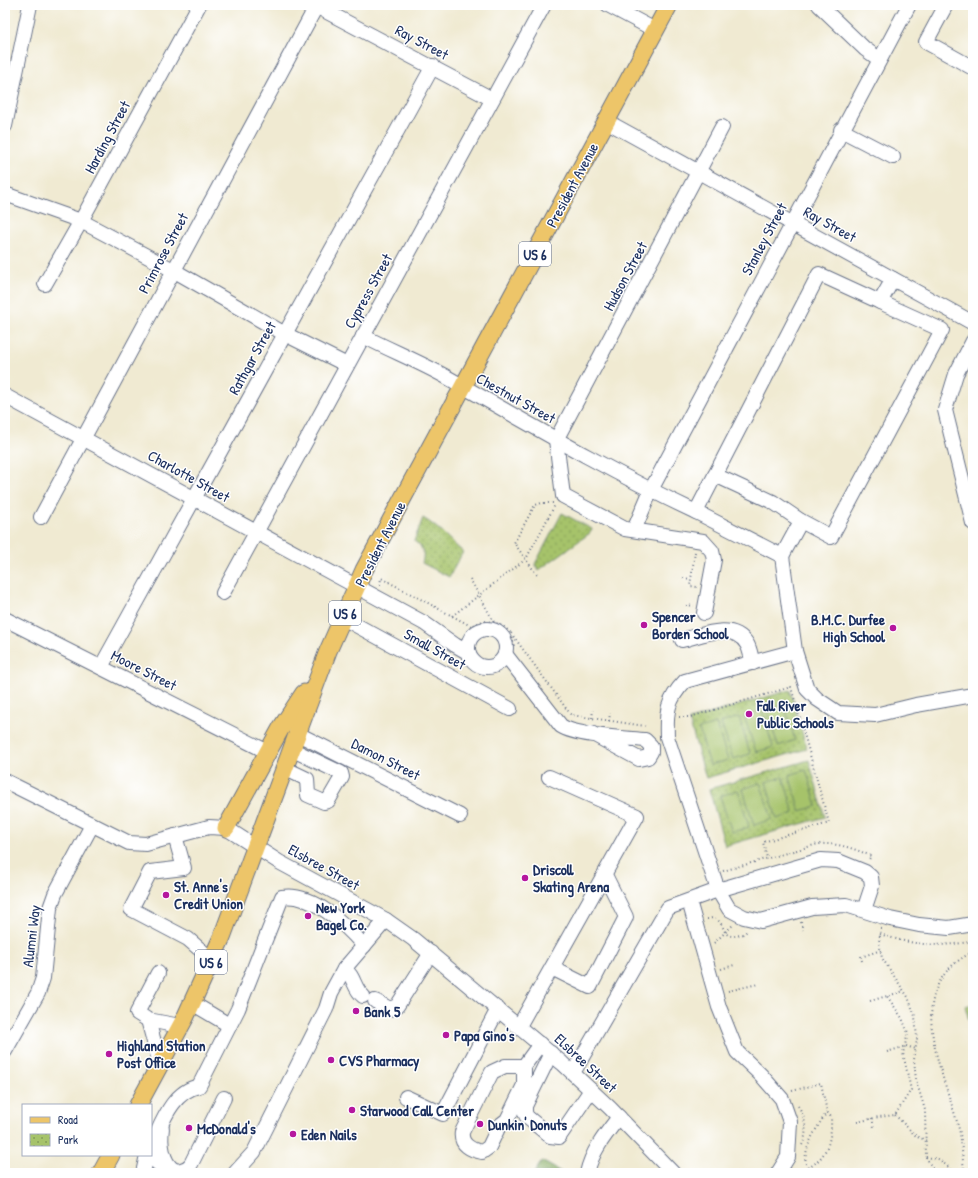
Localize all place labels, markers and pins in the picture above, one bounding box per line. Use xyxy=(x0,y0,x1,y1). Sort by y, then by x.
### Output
place label: Spencer Borden School xyxy=(652,606,730,644)
place label: B.M.C. Durfee High School xyxy=(811,609,886,648)
marker: Spencer Borden School xyxy=(639,620,649,630)
marker: B.M.C. Durfee High School xyxy=(888,623,898,633)
place label: Fall River Public Schools xyxy=(756,695,834,733)
marker: Fall River Public Schools xyxy=(744,709,754,719)
place label: Driscoll Skating Arena xyxy=(533,859,609,898)
marker: Driscoll Skating Arena xyxy=(520,873,530,883)
place label: St. Anne's Credit Union xyxy=(174,876,243,914)
marker: St. Anne's Credit Union xyxy=(161,890,171,900)
place label: New York Bagel Co. xyxy=(316,897,367,936)
marker: New York Bagel Co. xyxy=(303,911,313,921)
place label: Bank 5 xyxy=(364,1001,401,1022)
marker: Bank 5 xyxy=(351,1006,361,1016)
place label: Papa Gino's xyxy=(454,1025,515,1047)
marker: Papa Gino's xyxy=(441,1030,451,1040)
place label: Highland Station Post Office xyxy=(117,1035,206,1073)
marker: Highland Station Post Office xyxy=(104,1049,114,1059)
place label: CVS Pharmacy xyxy=(339,1050,420,1072)
marker: CVS Pharmacy xyxy=(326,1055,336,1065)
place label: Starwood Call Center xyxy=(360,1100,474,1121)
marker: Starwood Call Center xyxy=(347,1105,357,1115)
place label: Dunkin' Donuts xyxy=(488,1114,567,1135)
place label: McDonald's xyxy=(197,1118,256,1139)
marker: Dunkin' Donuts xyxy=(475,1119,485,1129)
marker: McDonald's xyxy=(184,1123,194,1133)
place label: Eden Nails xyxy=(301,1124,357,1145)
marker: Eden Nails xyxy=(288,1129,298,1139)

